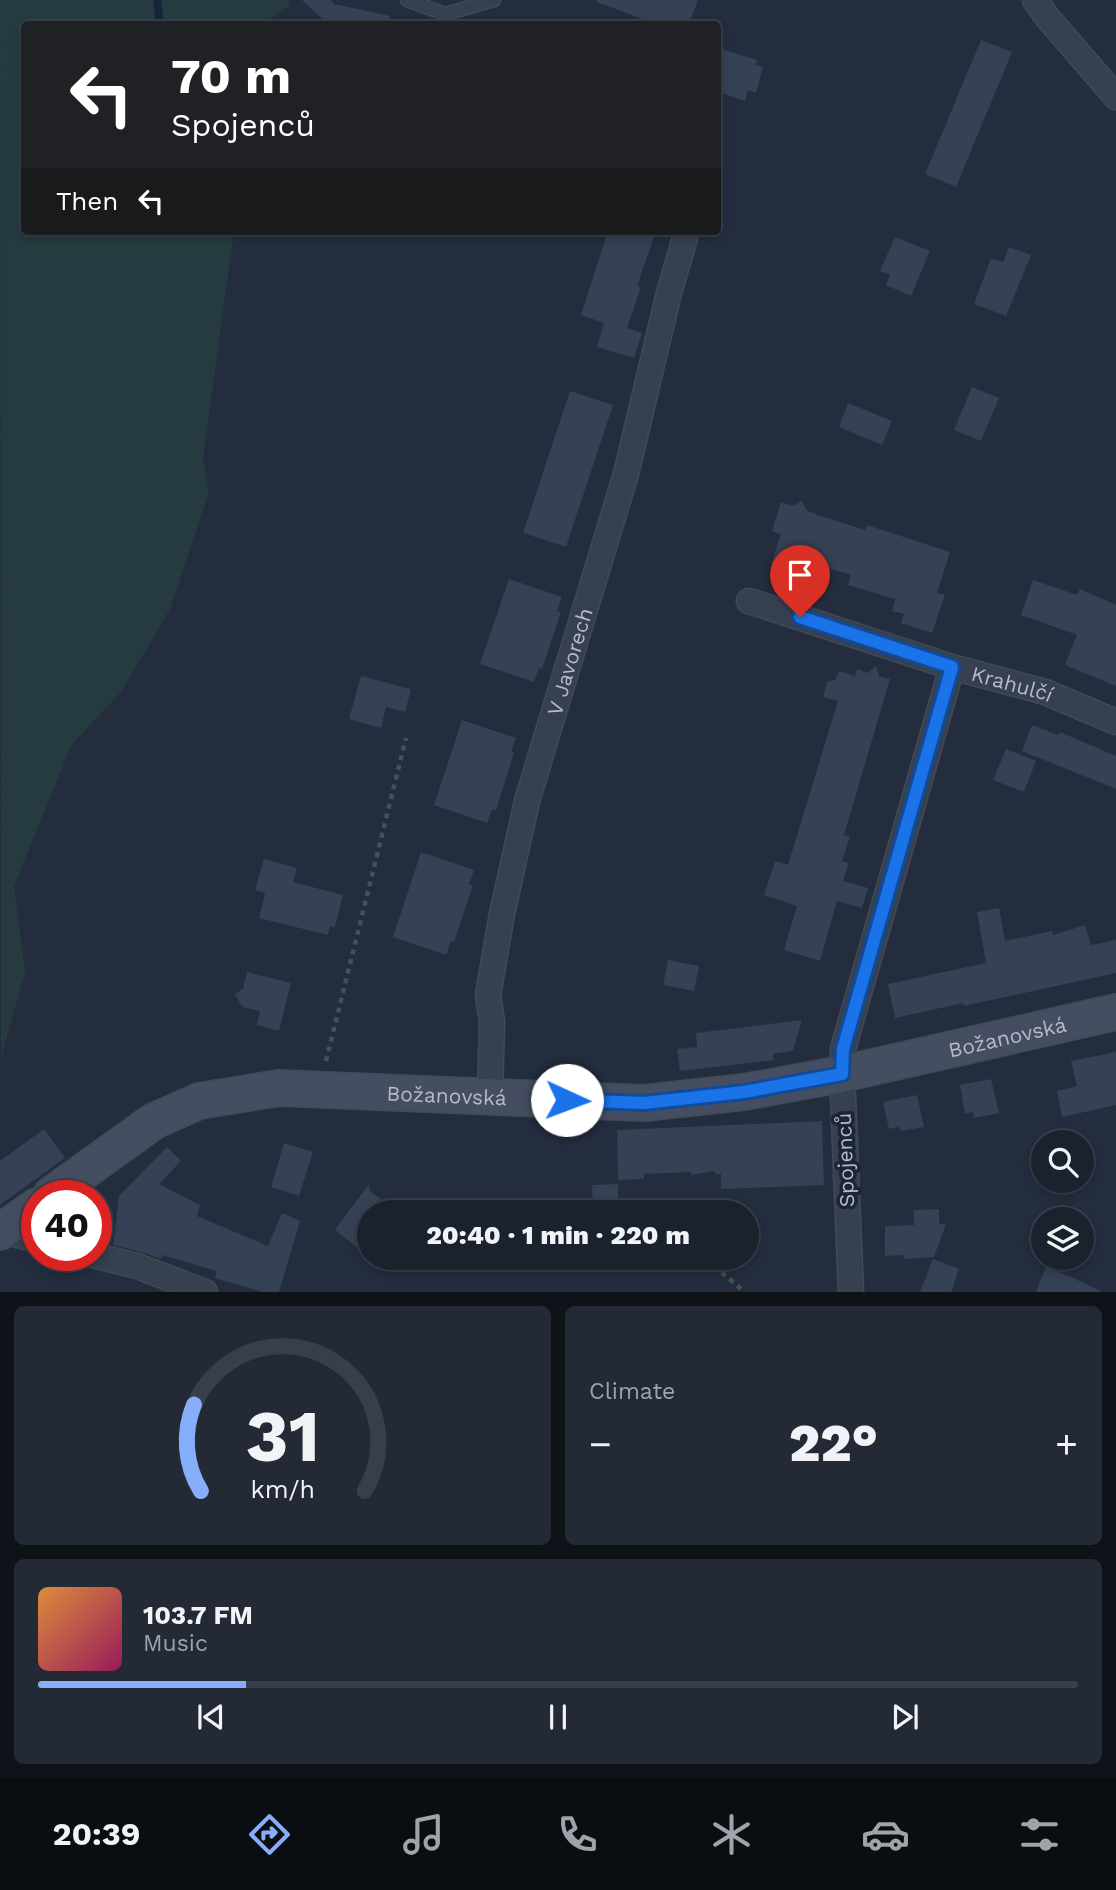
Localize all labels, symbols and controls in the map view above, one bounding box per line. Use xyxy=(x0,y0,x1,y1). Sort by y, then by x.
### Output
text: 70 m xyxy=(171,47,291,105)
icon: left xyxy=(56,49,147,140)
text: Spojenců xyxy=(171,106,315,144)
icon: left xyxy=(132,182,170,220)
text: Then xyxy=(56,186,118,216)
pin xyxy=(770,545,830,617)
icon: arrive xyxy=(781,556,819,594)
street label: V Javorech xyxy=(541,605,597,718)
street label: Krahulčí xyxy=(969,660,1058,707)
street label: Božanovská xyxy=(946,1011,1069,1062)
position arrow xyxy=(530,1063,604,1137)
street label: Božanovská xyxy=(386,1080,507,1110)
street label: Spojenců xyxy=(831,1112,859,1208)
map controls xyxy=(1031,1130,1094,1270)
button: search xyxy=(1031,1130,1094,1193)
speed limit sign: 40 xyxy=(21,1180,112,1271)
button: layers xyxy=(1031,1207,1094,1270)
text: 20:40 · 1 min · 220 m xyxy=(426,1220,690,1250)
text: Climate xyxy=(589,1378,675,1405)
text: 31 xyxy=(245,1394,320,1480)
text: 22° xyxy=(789,1413,878,1474)
text: − xyxy=(589,1422,612,1466)
text: + xyxy=(1055,1422,1078,1466)
text: km/h xyxy=(250,1475,315,1504)
text: 103.7 FM xyxy=(143,1600,253,1630)
text: Music xyxy=(143,1630,208,1657)
icon: previous xyxy=(192,1698,230,1736)
icon: pause xyxy=(539,1698,577,1736)
icon: next xyxy=(886,1698,924,1736)
icon: directions xyxy=(245,1810,294,1859)
icon: music xyxy=(399,1810,448,1859)
icon: phone xyxy=(553,1810,602,1859)
icon: climate xyxy=(707,1810,756,1859)
icon: car xyxy=(861,1810,910,1859)
icon: filters xyxy=(1015,1810,1064,1859)
text: 20:39 xyxy=(52,1815,140,1853)

